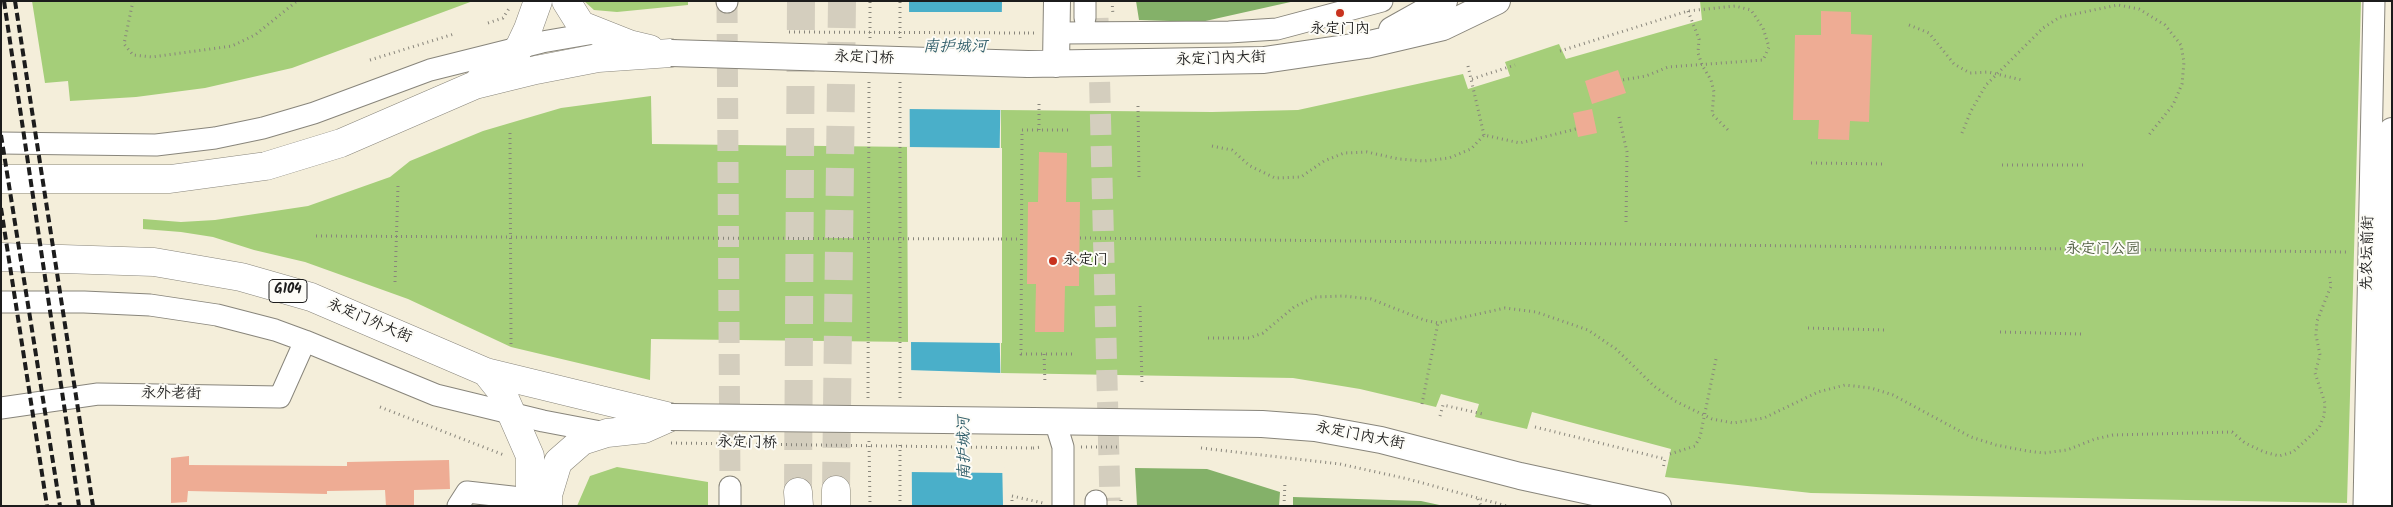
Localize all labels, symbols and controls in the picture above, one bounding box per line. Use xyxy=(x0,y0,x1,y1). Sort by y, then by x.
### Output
marker: 永定门内 xyxy=(1334,7,1346,19)
place label: 永定门内 xyxy=(1310,21,1370,39)
water label: 南护城河 xyxy=(923,38,987,58)
street label: 永定门桥 xyxy=(834,49,894,69)
street label: 永定门内大街 xyxy=(1176,49,1266,71)
street label: 先农坛前街 xyxy=(2359,215,2379,291)
park label: 永定门公园 xyxy=(2066,241,2140,259)
place label: 永定门 xyxy=(1063,252,1108,270)
marker: 永定门 xyxy=(1047,255,1059,267)
road number: G104 xyxy=(269,280,307,302)
street label: 永定门外大街 xyxy=(324,296,414,348)
street label: 永外老街 xyxy=(141,385,201,405)
water label: 南护城河 xyxy=(956,416,976,480)
street label: 永定门内大街 xyxy=(1314,420,1406,454)
street label: 永定门桥 xyxy=(717,434,777,454)

